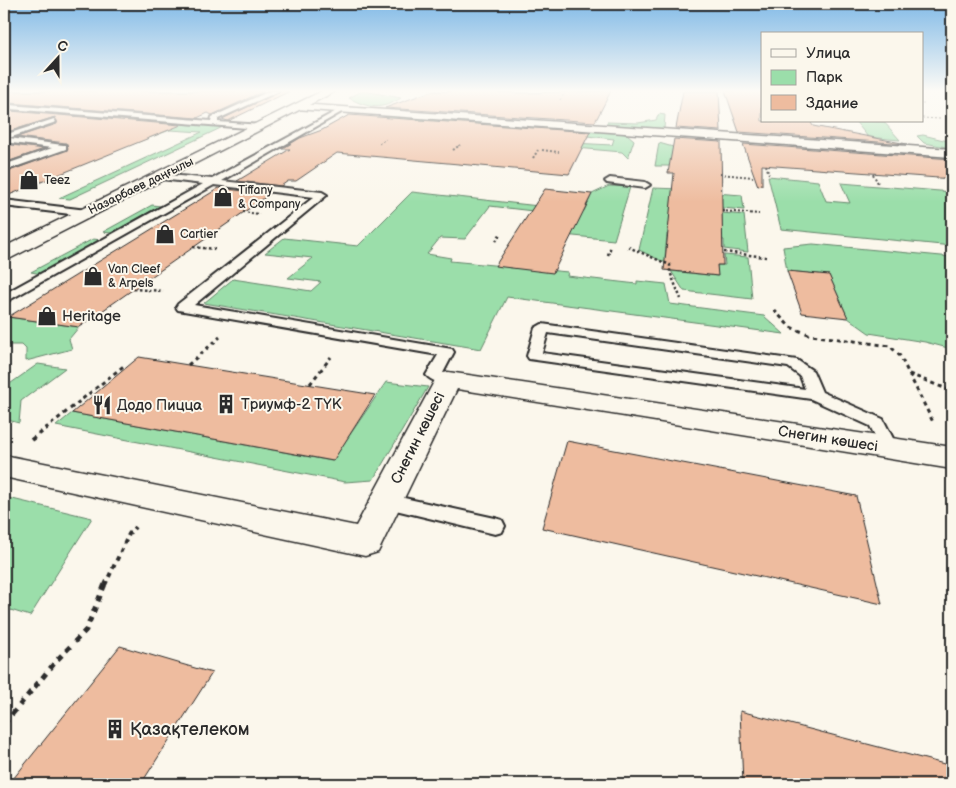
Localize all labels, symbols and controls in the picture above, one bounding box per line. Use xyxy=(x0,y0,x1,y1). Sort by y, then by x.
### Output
north arrow xyxy=(32,32,82,82)
legend xyxy=(761,32,924,122)
text: С xyxy=(55,37,70,56)
text: Улица xyxy=(806,44,851,63)
text: Парк xyxy=(806,68,843,87)
text: Здание xyxy=(806,94,858,113)
street label: Назарбаев даңғылы xyxy=(86,154,196,218)
shop icon: Teez xyxy=(18,169,40,191)
place label: Teez xyxy=(44,173,70,188)
place label: Tiffany & Company xyxy=(238,183,301,212)
shop icon: Tiffany & Company xyxy=(212,186,234,208)
shop icon: Cartier xyxy=(154,223,176,245)
place label: Cartier xyxy=(180,227,218,242)
place label: Van Cleef & Arpels xyxy=(108,262,161,291)
shop icon: Van Cleef & Arpels xyxy=(82,265,104,287)
shop icon: Heritage xyxy=(36,305,58,327)
place label: Heritage xyxy=(62,307,121,326)
street label: Снегин көшесі xyxy=(387,389,449,487)
building icon: Триумф-2 ТҮК xyxy=(215,393,237,415)
restaurant icon: Додо Пицца xyxy=(91,394,113,416)
place label: Триумф-2 ТҮК xyxy=(241,395,342,414)
place label: Додо Пицца xyxy=(117,396,202,415)
street label: Снегин көшесі xyxy=(777,422,879,456)
building icon: Қазақтелеком xyxy=(104,718,126,740)
place label: Қазақтелеком xyxy=(130,719,250,740)

